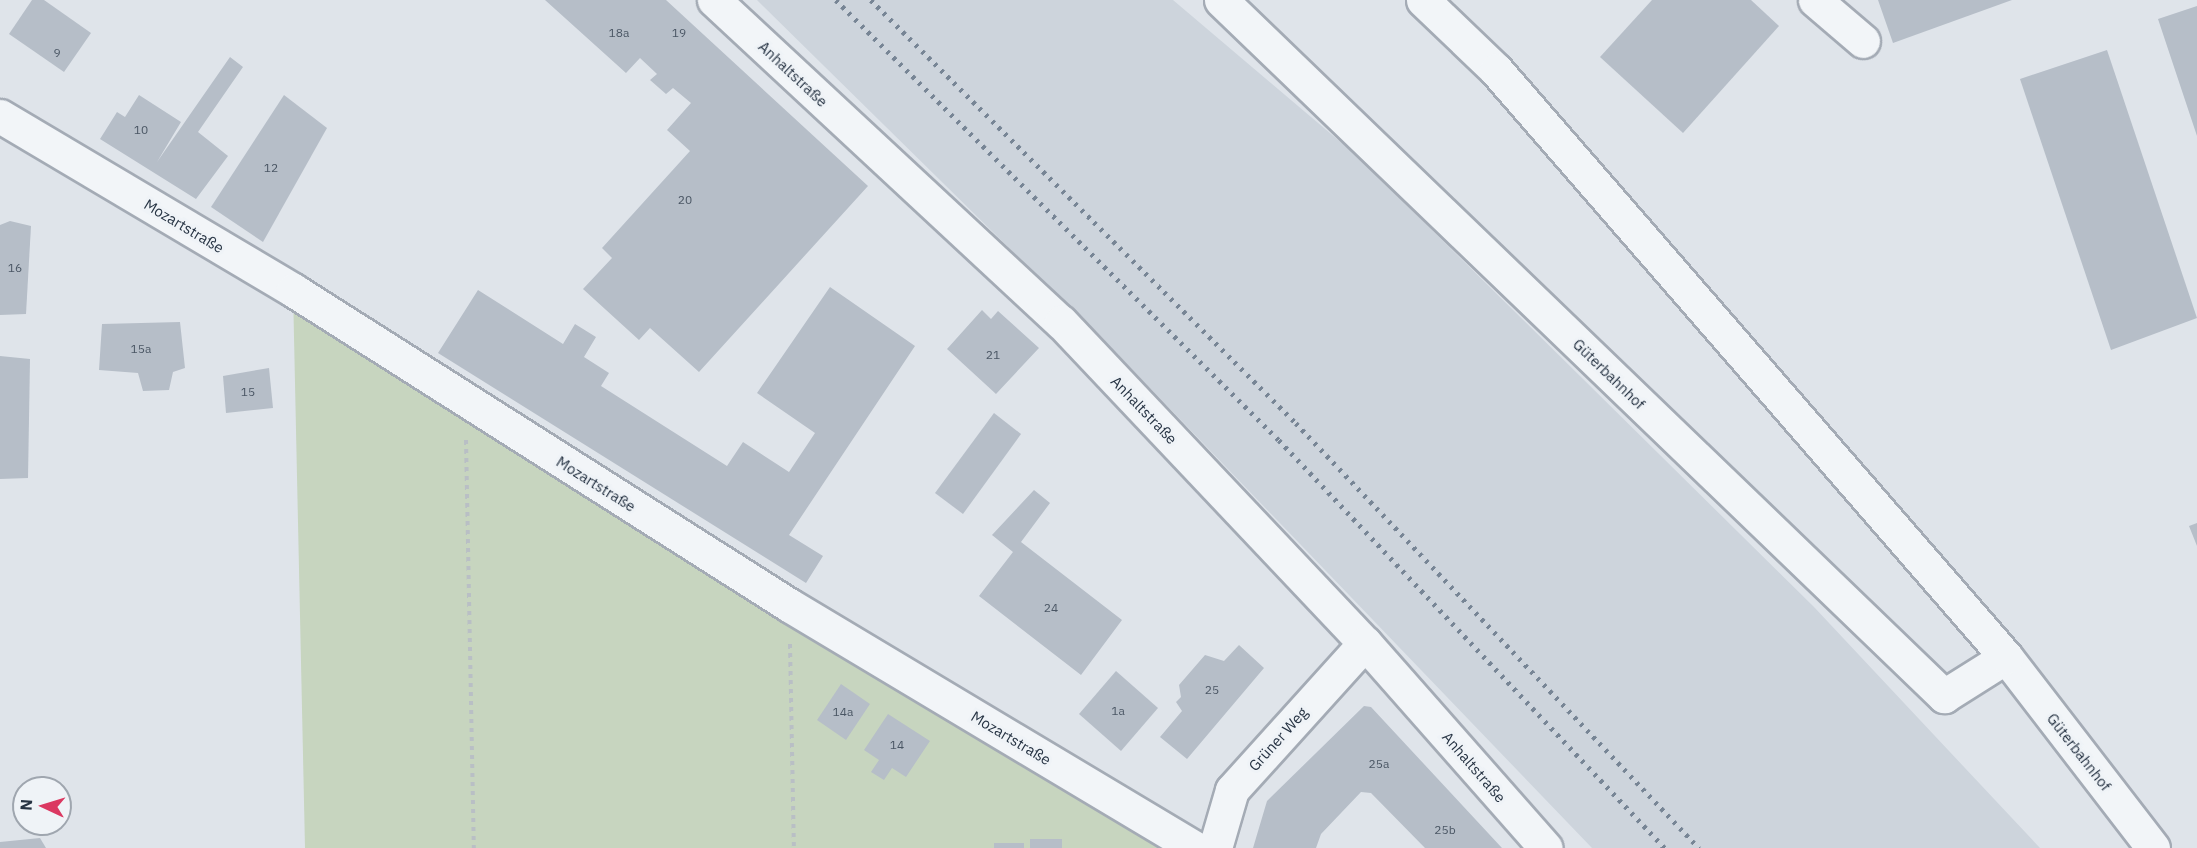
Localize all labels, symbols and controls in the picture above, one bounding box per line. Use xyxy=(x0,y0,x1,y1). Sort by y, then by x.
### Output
house number: 18a xyxy=(609,26,629,40)
house number: 19 xyxy=(672,26,686,40)
street label: Anhaltstraße xyxy=(755,38,831,110)
house number: 9 xyxy=(53,46,61,60)
house number: 10 xyxy=(134,123,148,137)
house number: 12 xyxy=(264,161,278,175)
house number: 20 xyxy=(678,193,692,207)
street label: Mozartstraße xyxy=(141,195,227,257)
house number: 16 xyxy=(8,261,22,275)
street label: Güterbahnhof xyxy=(1569,335,1649,413)
house number: 15a xyxy=(131,342,151,356)
house number: 21 xyxy=(986,348,1000,362)
street label: Anhaltstraße xyxy=(1107,372,1181,448)
house number: 15 xyxy=(241,385,255,399)
street label: Mozartstraße xyxy=(553,453,639,515)
house number: 24 xyxy=(1044,601,1058,615)
house number: 25 xyxy=(1205,683,1219,697)
street label: Grüner Weg xyxy=(1245,703,1311,775)
house number: 1a xyxy=(1111,704,1125,718)
house number: 14a xyxy=(833,705,853,719)
street label: Mozartstraße xyxy=(968,707,1054,769)
street label: Güterbahnhof xyxy=(2043,710,2115,794)
street label: Anhaltstraße xyxy=(1438,728,1510,806)
house number: 14 xyxy=(890,738,904,752)
house number: 25a xyxy=(1369,757,1389,771)
north arrow xyxy=(12,776,72,836)
text: N xyxy=(16,798,36,811)
house number: 25b xyxy=(1434,823,1456,837)

